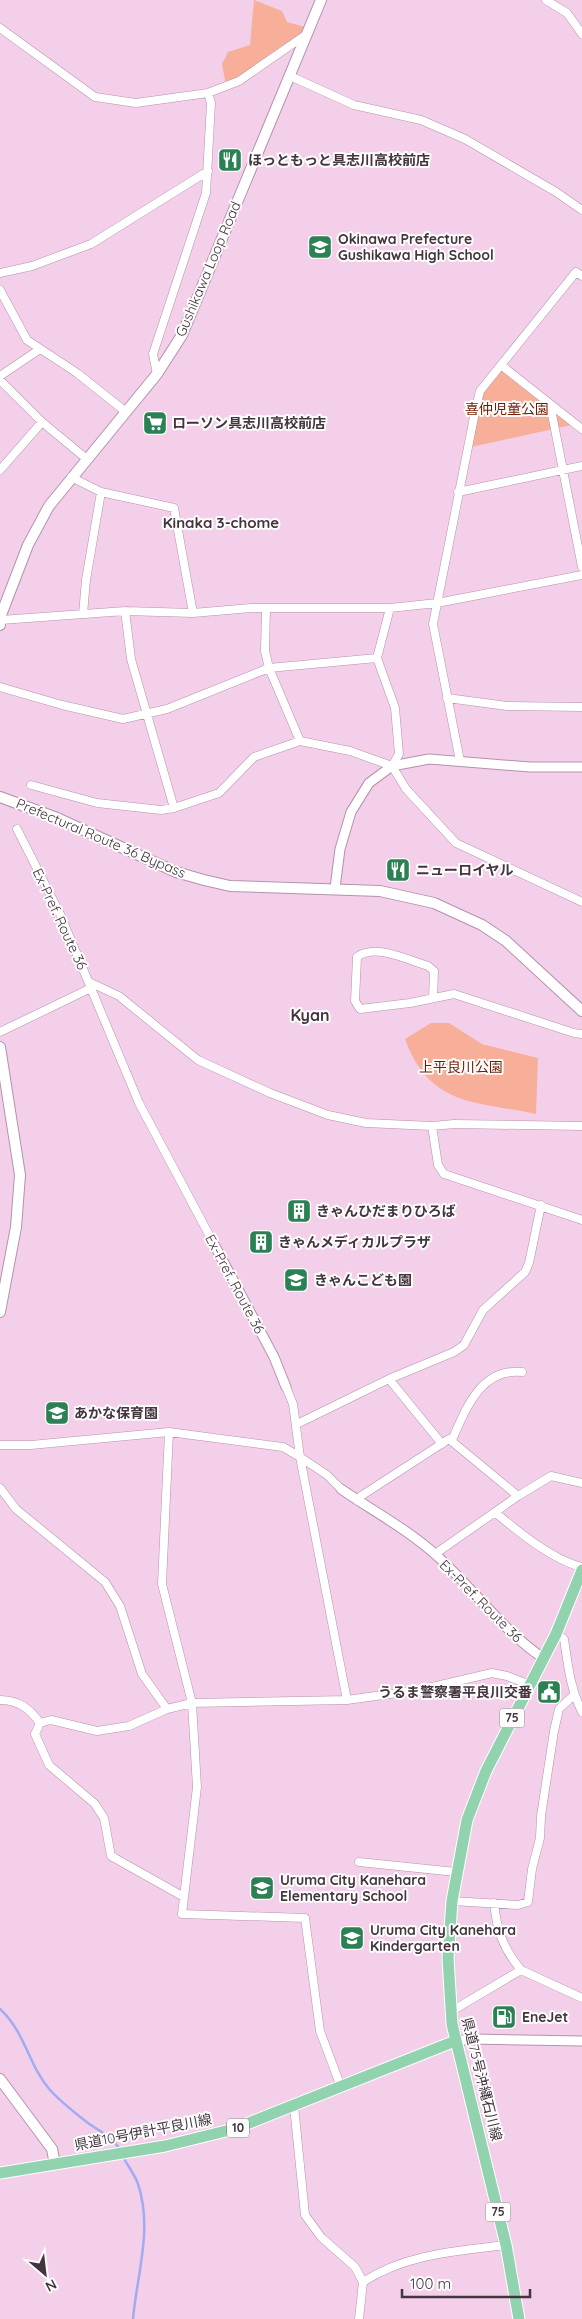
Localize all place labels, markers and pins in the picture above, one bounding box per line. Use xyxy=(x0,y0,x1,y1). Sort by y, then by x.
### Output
restaurant icon: ほっともっと具志川高校前店 xyxy=(217,147,243,173)
place label: ほっともっと具志川高校前店 xyxy=(248,151,430,169)
place label: Okinawa Prefecture Gushikawa High School xyxy=(338,230,494,264)
school or university icon: Okinawa Prefecture Gushikawa High School xyxy=(307,234,333,260)
supermarket icon: ローソン具志川高校前店 xyxy=(142,410,168,436)
place label: ローソン具志川高校前店 xyxy=(172,414,326,432)
restaurant icon: ニューロイヤル xyxy=(385,857,411,883)
place label: ニューロイヤル xyxy=(416,861,514,879)
building icon: きゃんひだまりひろば xyxy=(286,1198,312,1224)
place label: きゃんひだまりひろば xyxy=(316,1202,456,1220)
building icon: きゃんメディカルプラザ xyxy=(248,1229,274,1255)
place label: きゃんメディカルプラザ xyxy=(278,1233,431,1251)
school or university icon: きゃんこども園 xyxy=(283,1267,309,1293)
place label: きゃんこども園 xyxy=(314,1271,412,1289)
school or university icon: あかな保育園 xyxy=(44,1400,70,1426)
place label: あかな保育園 xyxy=(74,1404,158,1422)
public building icon: うるま警察署平良川交番 xyxy=(536,1679,562,1705)
place label: うるま警察署平良川交番 xyxy=(378,1683,532,1701)
place label: Uruma City Kanehara Elementary School xyxy=(280,1871,426,1905)
school or university icon: Uruma City Kanehara Elementary School xyxy=(249,1875,275,1901)
place label: Uruma City Kanehara Kindergarten xyxy=(370,1921,516,1955)
school or university icon: Uruma City Kanehara Kindergarten xyxy=(339,1925,365,1951)
fuel station icon: EneJet xyxy=(491,2004,517,2030)
place label: EneJet xyxy=(522,2008,569,2026)

